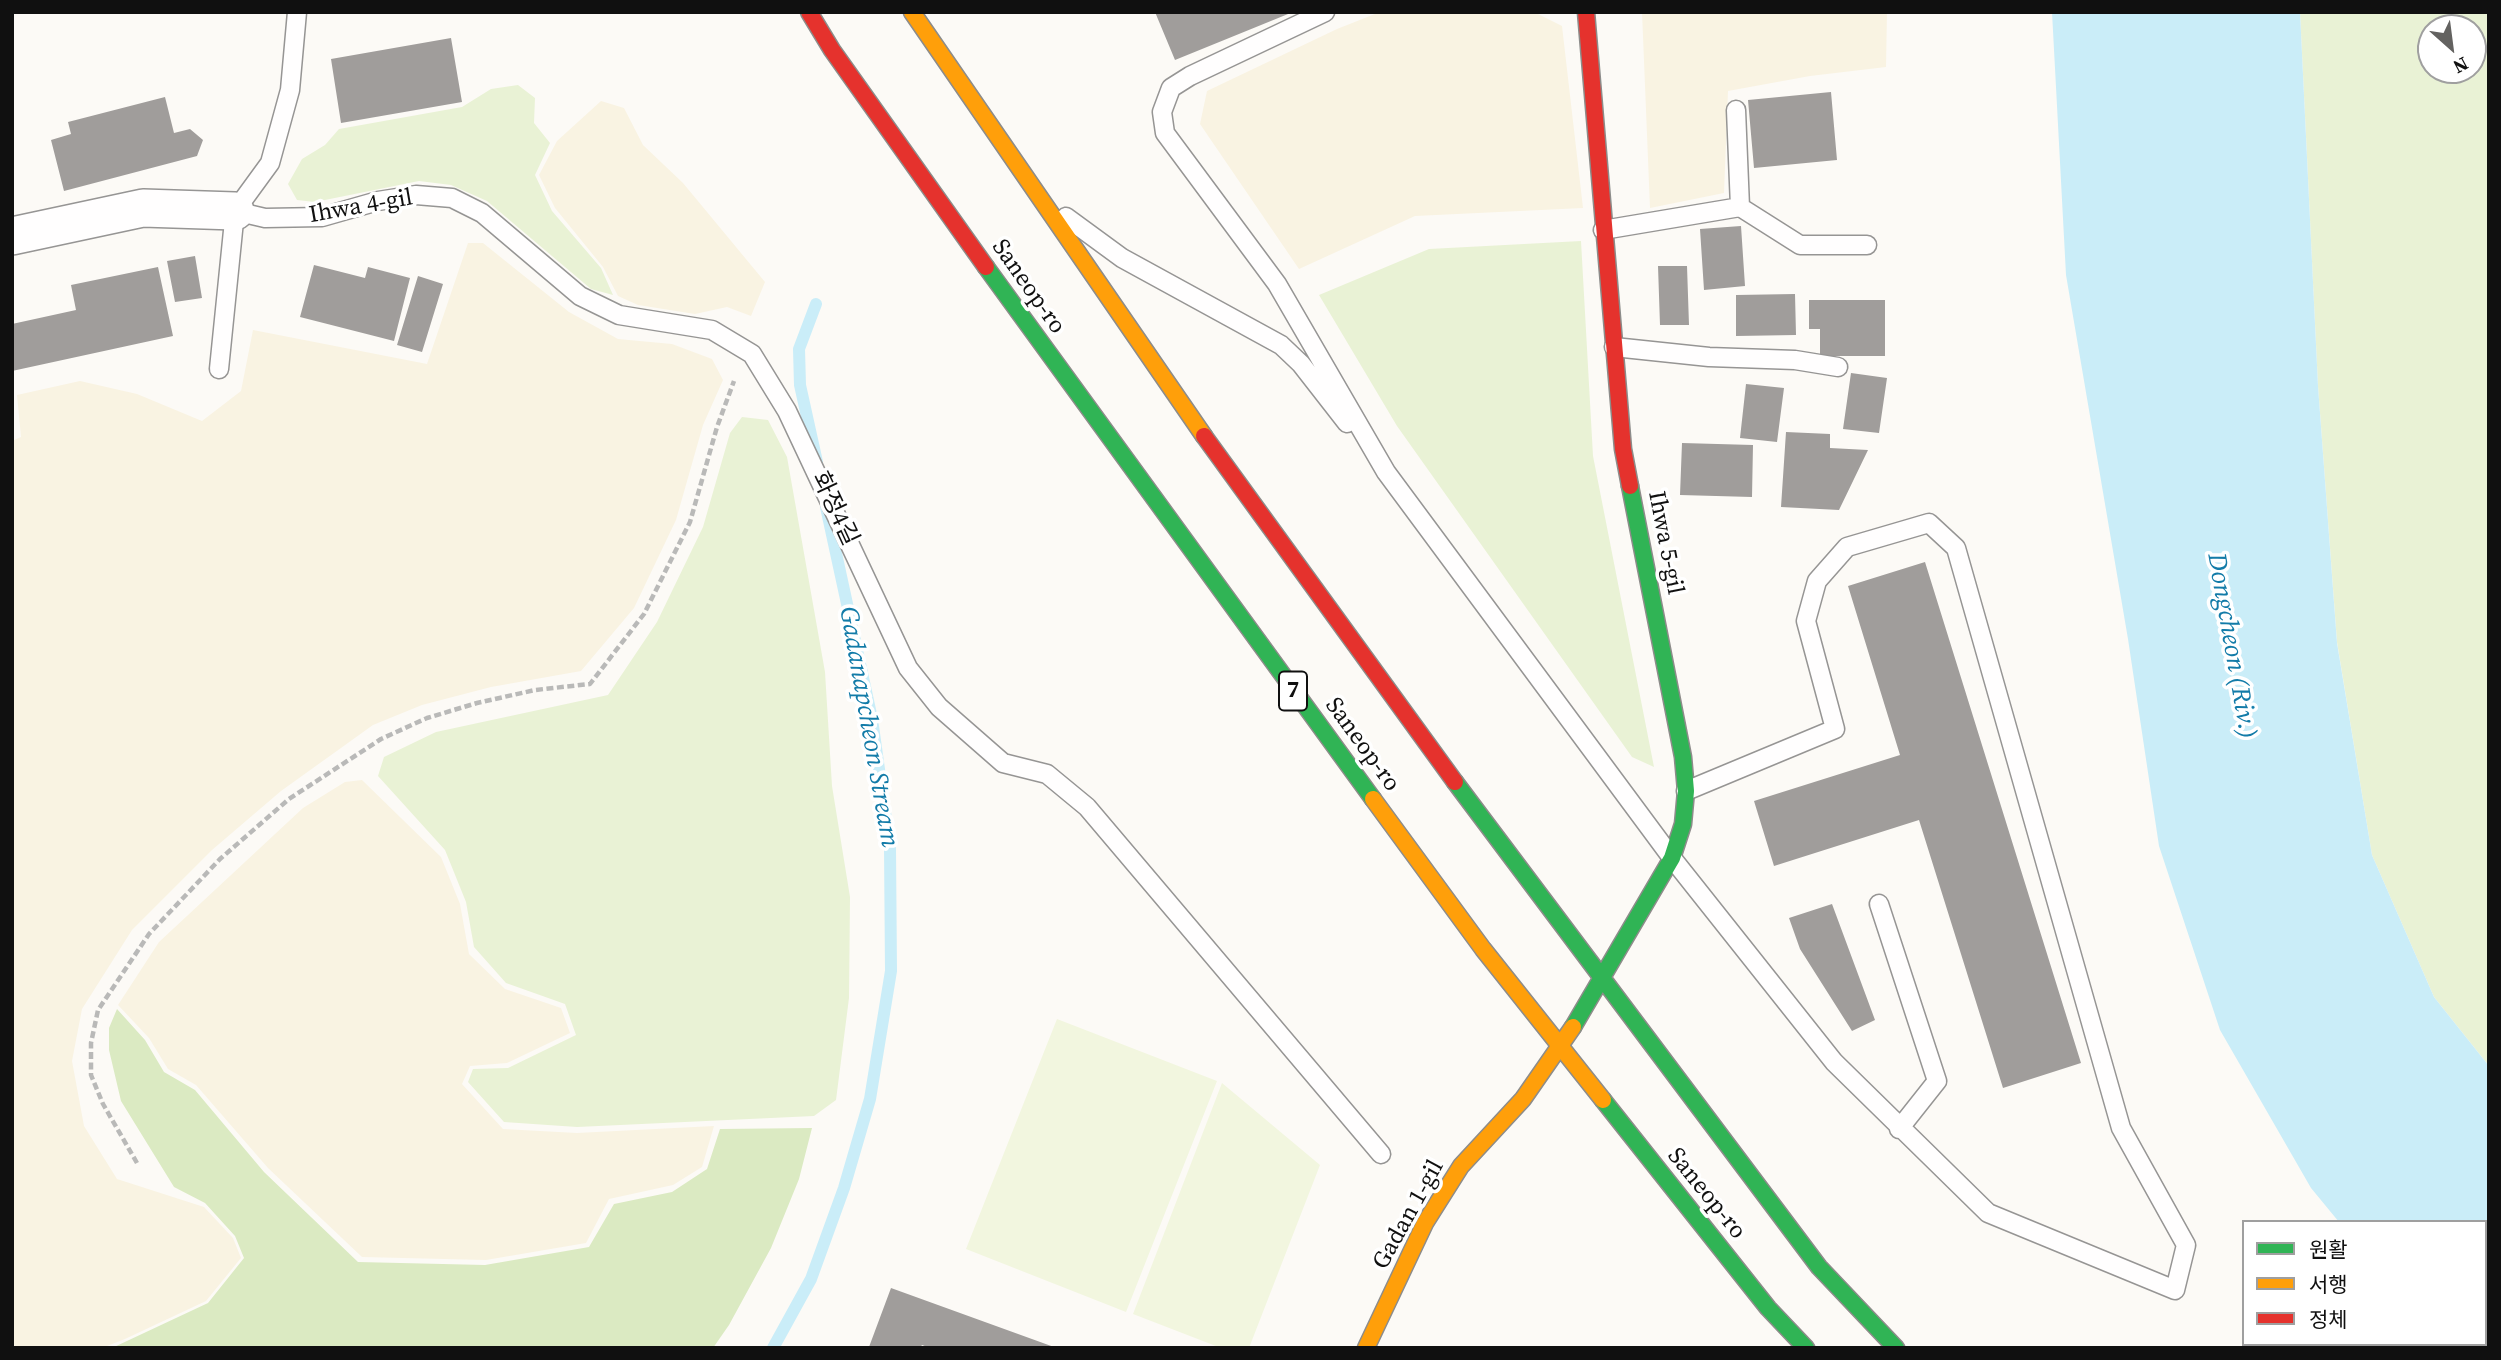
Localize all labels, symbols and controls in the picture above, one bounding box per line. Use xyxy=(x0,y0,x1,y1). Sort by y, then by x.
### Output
north arrow xyxy=(2417,14,2487,84)
text: N xyxy=(2449,51,2473,81)
street label: Ihwa 4-gil xyxy=(307,184,415,230)
street label: Saneop-ro xyxy=(985,234,1071,340)
street label: 화정4길 xyxy=(804,467,864,551)
street label: Ihwa 5-gil xyxy=(1641,489,1689,597)
water label: Dongcheon (Riv.) xyxy=(2199,551,2263,741)
water label: Gadanapcheon Stream xyxy=(831,604,905,850)
road number: 7 xyxy=(1279,671,1307,710)
street label: Saneop-ro xyxy=(1318,692,1406,798)
street label: Saneop-ro xyxy=(1661,1143,1751,1245)
street label: Gadan 1-gil xyxy=(1367,1155,1451,1275)
legend xyxy=(2242,1220,2487,1346)
text: 원활 xyxy=(2309,1235,2348,1264)
text: 서행 xyxy=(2309,1270,2348,1299)
text: 정체 xyxy=(2309,1305,2348,1334)

